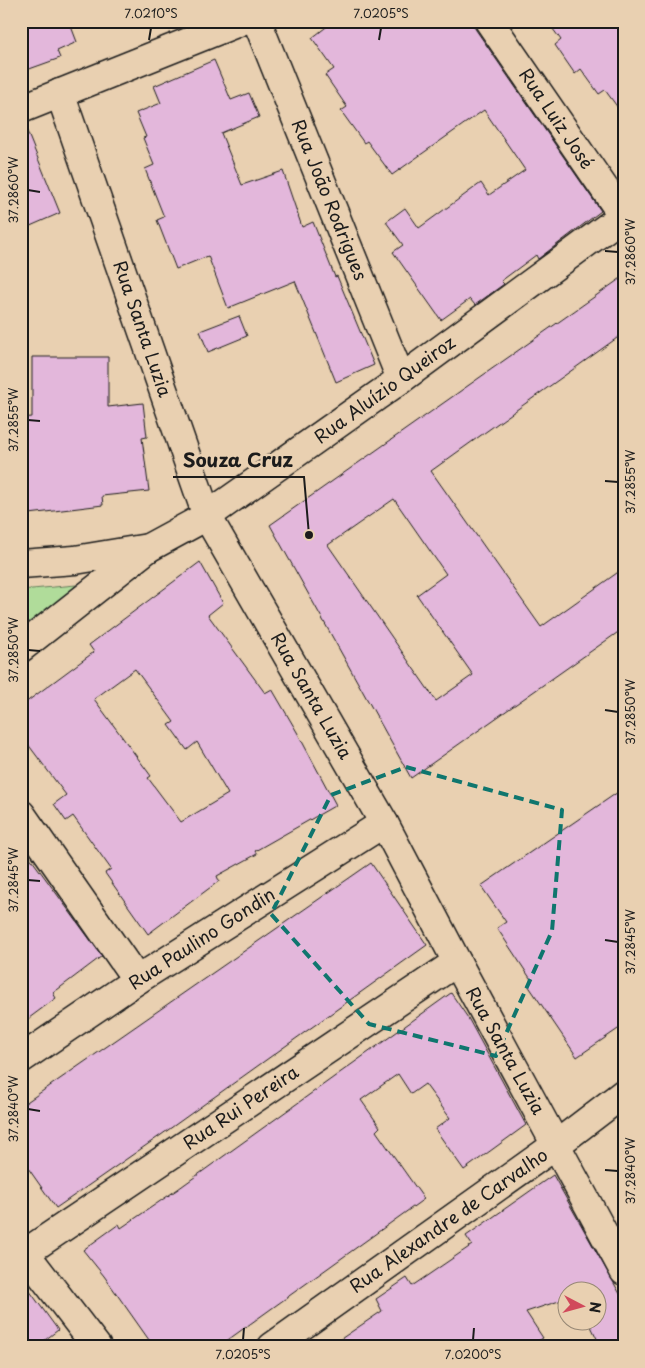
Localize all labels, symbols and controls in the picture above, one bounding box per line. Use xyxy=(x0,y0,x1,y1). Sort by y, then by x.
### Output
text: 7.0210°S xyxy=(124,4,178,22)
text: 7.0205°S xyxy=(353,4,409,22)
street label: Rua Luiz José xyxy=(513,62,601,174)
street label: Rua João Rodrigues xyxy=(286,115,375,284)
text: 37.2860°W xyxy=(4,156,22,224)
text: 37.2860°W xyxy=(621,218,639,286)
street label: Rua Santa Luzia xyxy=(107,257,179,400)
street label: Rua Aluízio Queiroz xyxy=(308,328,460,449)
text: 37.2855°W xyxy=(4,387,22,452)
callout: Souza Cruz xyxy=(173,443,304,477)
text: Souza Cruz xyxy=(183,445,294,473)
text: 37.2855°W xyxy=(621,449,639,514)
text: 37.2850°W xyxy=(4,616,22,683)
street label: Rua Santa Luzia xyxy=(265,627,360,764)
text: 37.2850°W xyxy=(621,678,639,745)
text: 37.2845°W xyxy=(4,847,22,913)
street label: Rua Paulino Gondin xyxy=(122,880,280,995)
text: 37.2845°W xyxy=(621,909,639,975)
street label: Rua Santa Luzia xyxy=(460,981,553,1119)
street label: Rua Rui Pereira xyxy=(177,1058,303,1156)
text: 37.2840°W xyxy=(4,1075,22,1142)
text: 37.2840°W xyxy=(621,1137,639,1204)
street label: Rua Alexandre de Carvalho xyxy=(343,1141,553,1299)
north arrow xyxy=(558,1280,608,1330)
text: N xyxy=(584,1301,606,1314)
text: 7.0205°S xyxy=(215,1345,271,1363)
text: 7.0200°S xyxy=(445,1345,501,1363)

